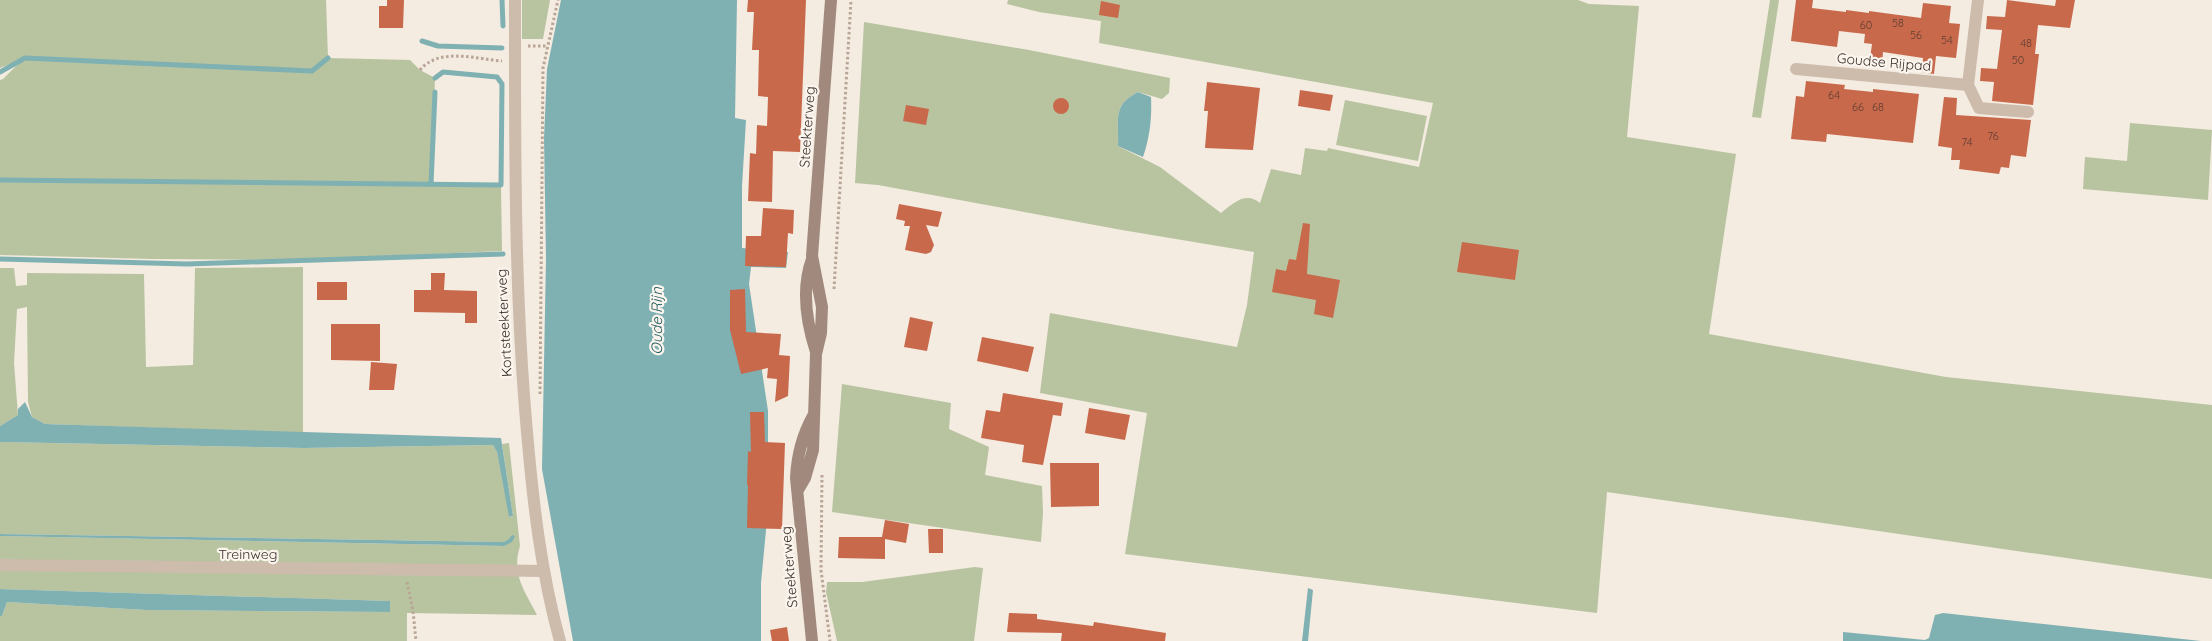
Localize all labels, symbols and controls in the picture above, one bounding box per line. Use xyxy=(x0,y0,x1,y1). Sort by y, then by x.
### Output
house number: 58 xyxy=(1892,16,1904,30)
house number: 60 xyxy=(1860,18,1872,32)
house number: 56 xyxy=(1910,28,1922,42)
house number: 54 xyxy=(1941,33,1953,47)
house number: 48 xyxy=(2020,36,2032,50)
street label: Goudse Rijpad xyxy=(1836,49,1932,75)
house number: 50 xyxy=(2012,53,2024,67)
street label: Steekterweg xyxy=(795,86,819,168)
house number: 64 xyxy=(1828,88,1840,102)
house number: 66 xyxy=(1852,100,1864,114)
house number: 68 xyxy=(1872,100,1884,114)
house number: 76 xyxy=(1987,129,1999,143)
house number: 74 xyxy=(1962,135,1973,149)
street label: Kortsteekterweg xyxy=(492,268,516,378)
water label: Oude Rijn xyxy=(647,287,666,355)
street label: Steekterweg xyxy=(776,526,802,608)
street label: Treinweg xyxy=(219,545,277,563)

